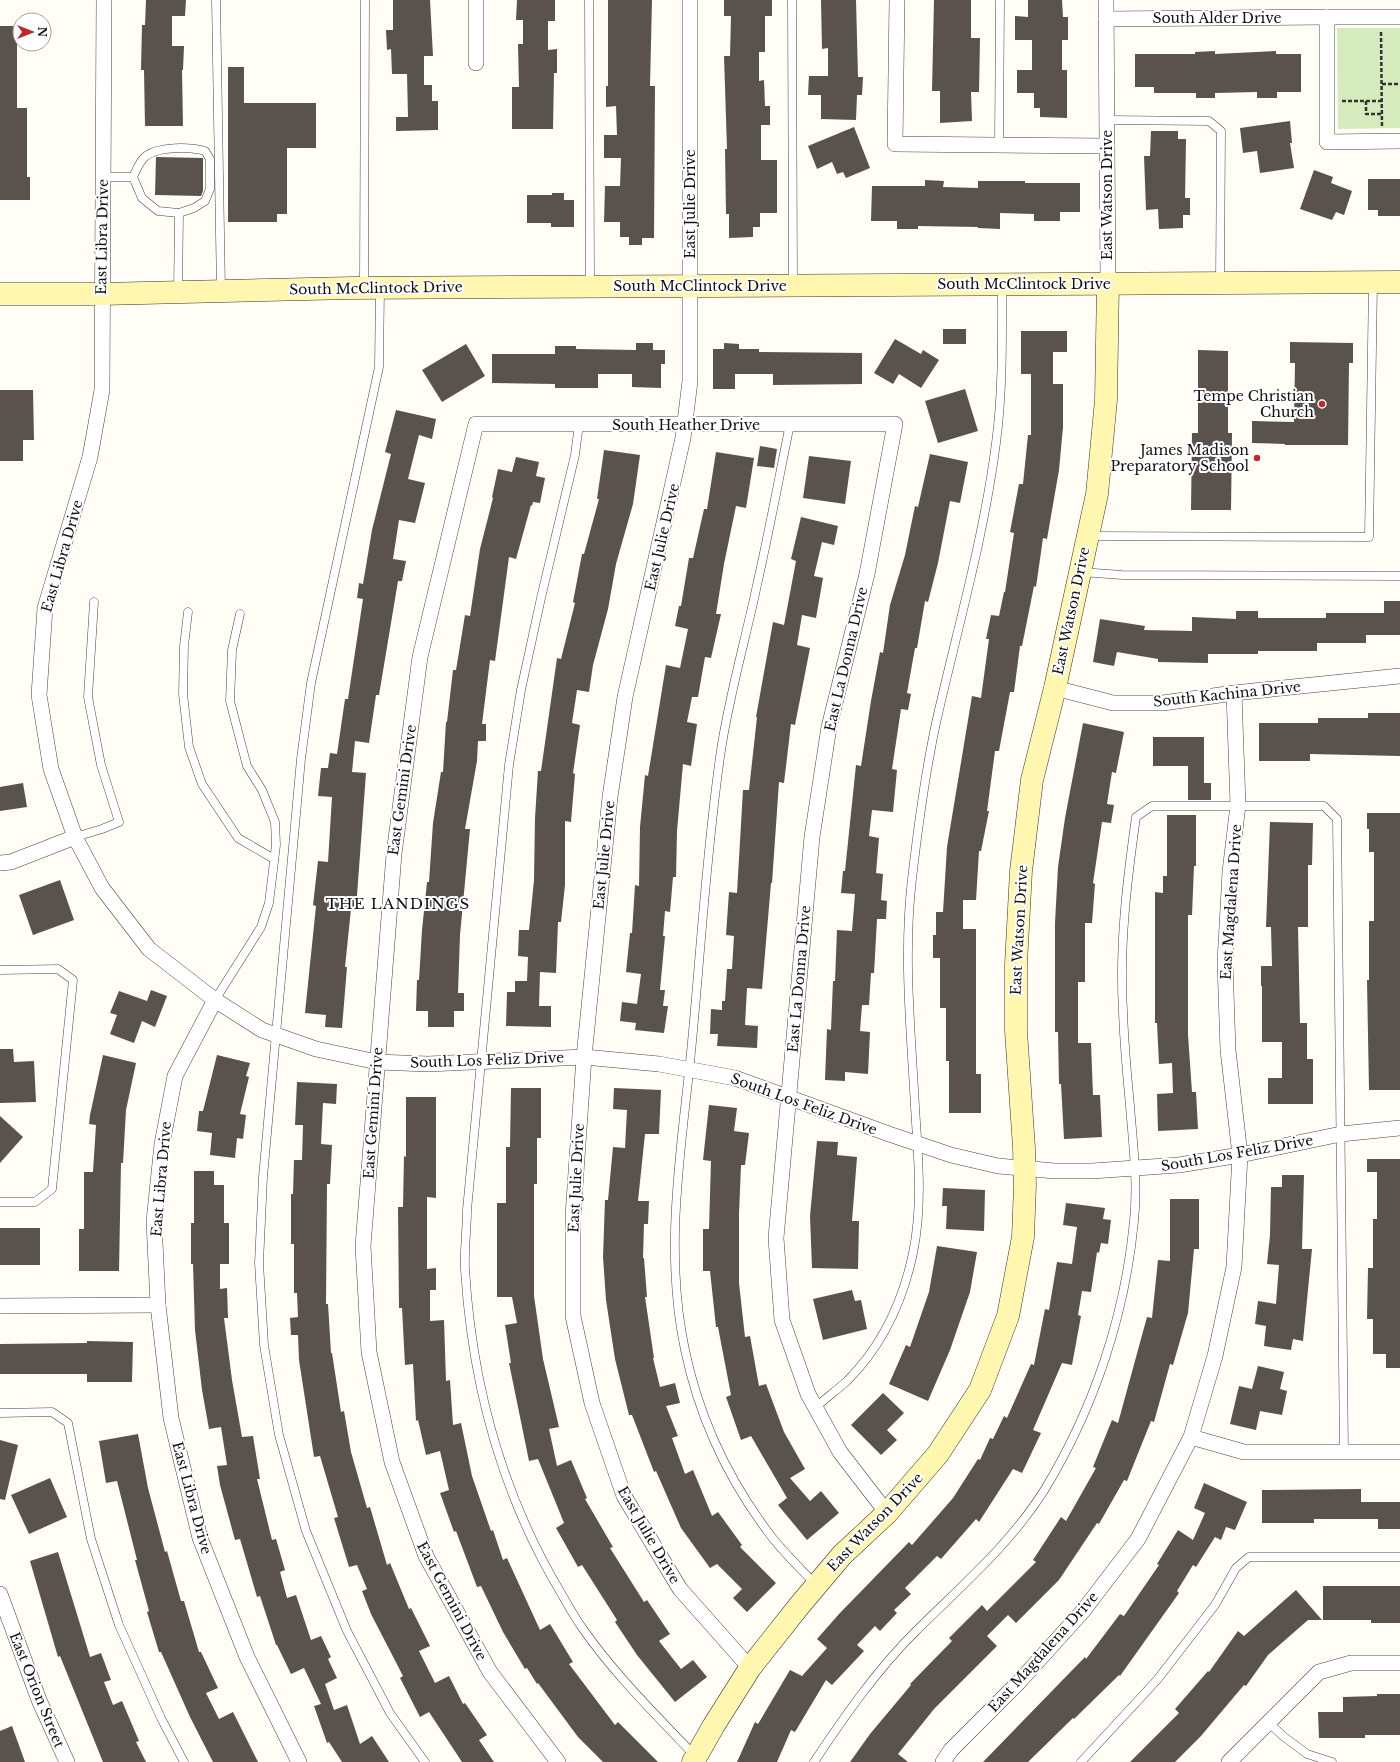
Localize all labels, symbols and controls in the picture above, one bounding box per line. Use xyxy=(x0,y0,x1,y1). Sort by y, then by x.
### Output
street label: South Alder Drive xyxy=(1152,9,1282,27)
north arrow xyxy=(12,12,52,52)
text: N xyxy=(35,27,49,38)
street label: East Watson Drive xyxy=(1098,130,1116,260)
street label: East Julie Drive xyxy=(681,149,699,259)
street label: East Libra Drive xyxy=(92,179,112,295)
street label: South McClintock Drive xyxy=(937,275,1111,293)
street label: South McClintock Drive xyxy=(289,277,463,299)
street label: South McClintock Drive xyxy=(613,277,787,295)
place label: Tempe Christian Church xyxy=(1194,387,1314,421)
marker: Tempe Christian Church xyxy=(1317,399,1327,409)
street label: South Heather Drive xyxy=(612,416,760,434)
place label: James Madison Preparatory School xyxy=(1110,441,1249,475)
marker: James Madison Preparatory School xyxy=(1252,453,1262,463)
street label: East Julie Drive xyxy=(641,482,683,592)
street label: East Libra Drive xyxy=(37,498,87,614)
street label: East Watson Drive xyxy=(1049,545,1093,677)
street label: East La Donna Drive xyxy=(821,585,871,733)
street label: South Kachina Drive xyxy=(1152,677,1302,711)
street label: East Gemini Drive xyxy=(384,723,420,857)
street label: East Julie Drive xyxy=(589,800,619,910)
street label: East Magdalena Drive xyxy=(1217,824,1245,980)
street label: East Watson Drive xyxy=(1007,864,1031,996)
district label: THE LANDINGS xyxy=(326,894,470,913)
street label: East La Donna Drive xyxy=(784,905,814,1053)
street label: East Gemini Drive xyxy=(359,1047,387,1179)
street label: South Los Feliz Drive xyxy=(410,1048,564,1072)
street label: South Los Feliz Drive xyxy=(728,1069,880,1139)
street label: East Libra Drive xyxy=(147,1120,175,1238)
street label: East Julie Drive xyxy=(564,1123,588,1233)
street label: South Los Feliz Drive xyxy=(1160,1131,1314,1175)
street label: East Libra Drive xyxy=(168,1440,216,1556)
street label: East Watson Drive xyxy=(823,1469,927,1575)
street label: East Julie Drive xyxy=(614,1483,684,1587)
street label: East Gemini Drive xyxy=(413,1538,491,1664)
street label: East Magdalena Drive xyxy=(984,1588,1102,1716)
street label: East Orion Street xyxy=(6,1630,69,1751)

